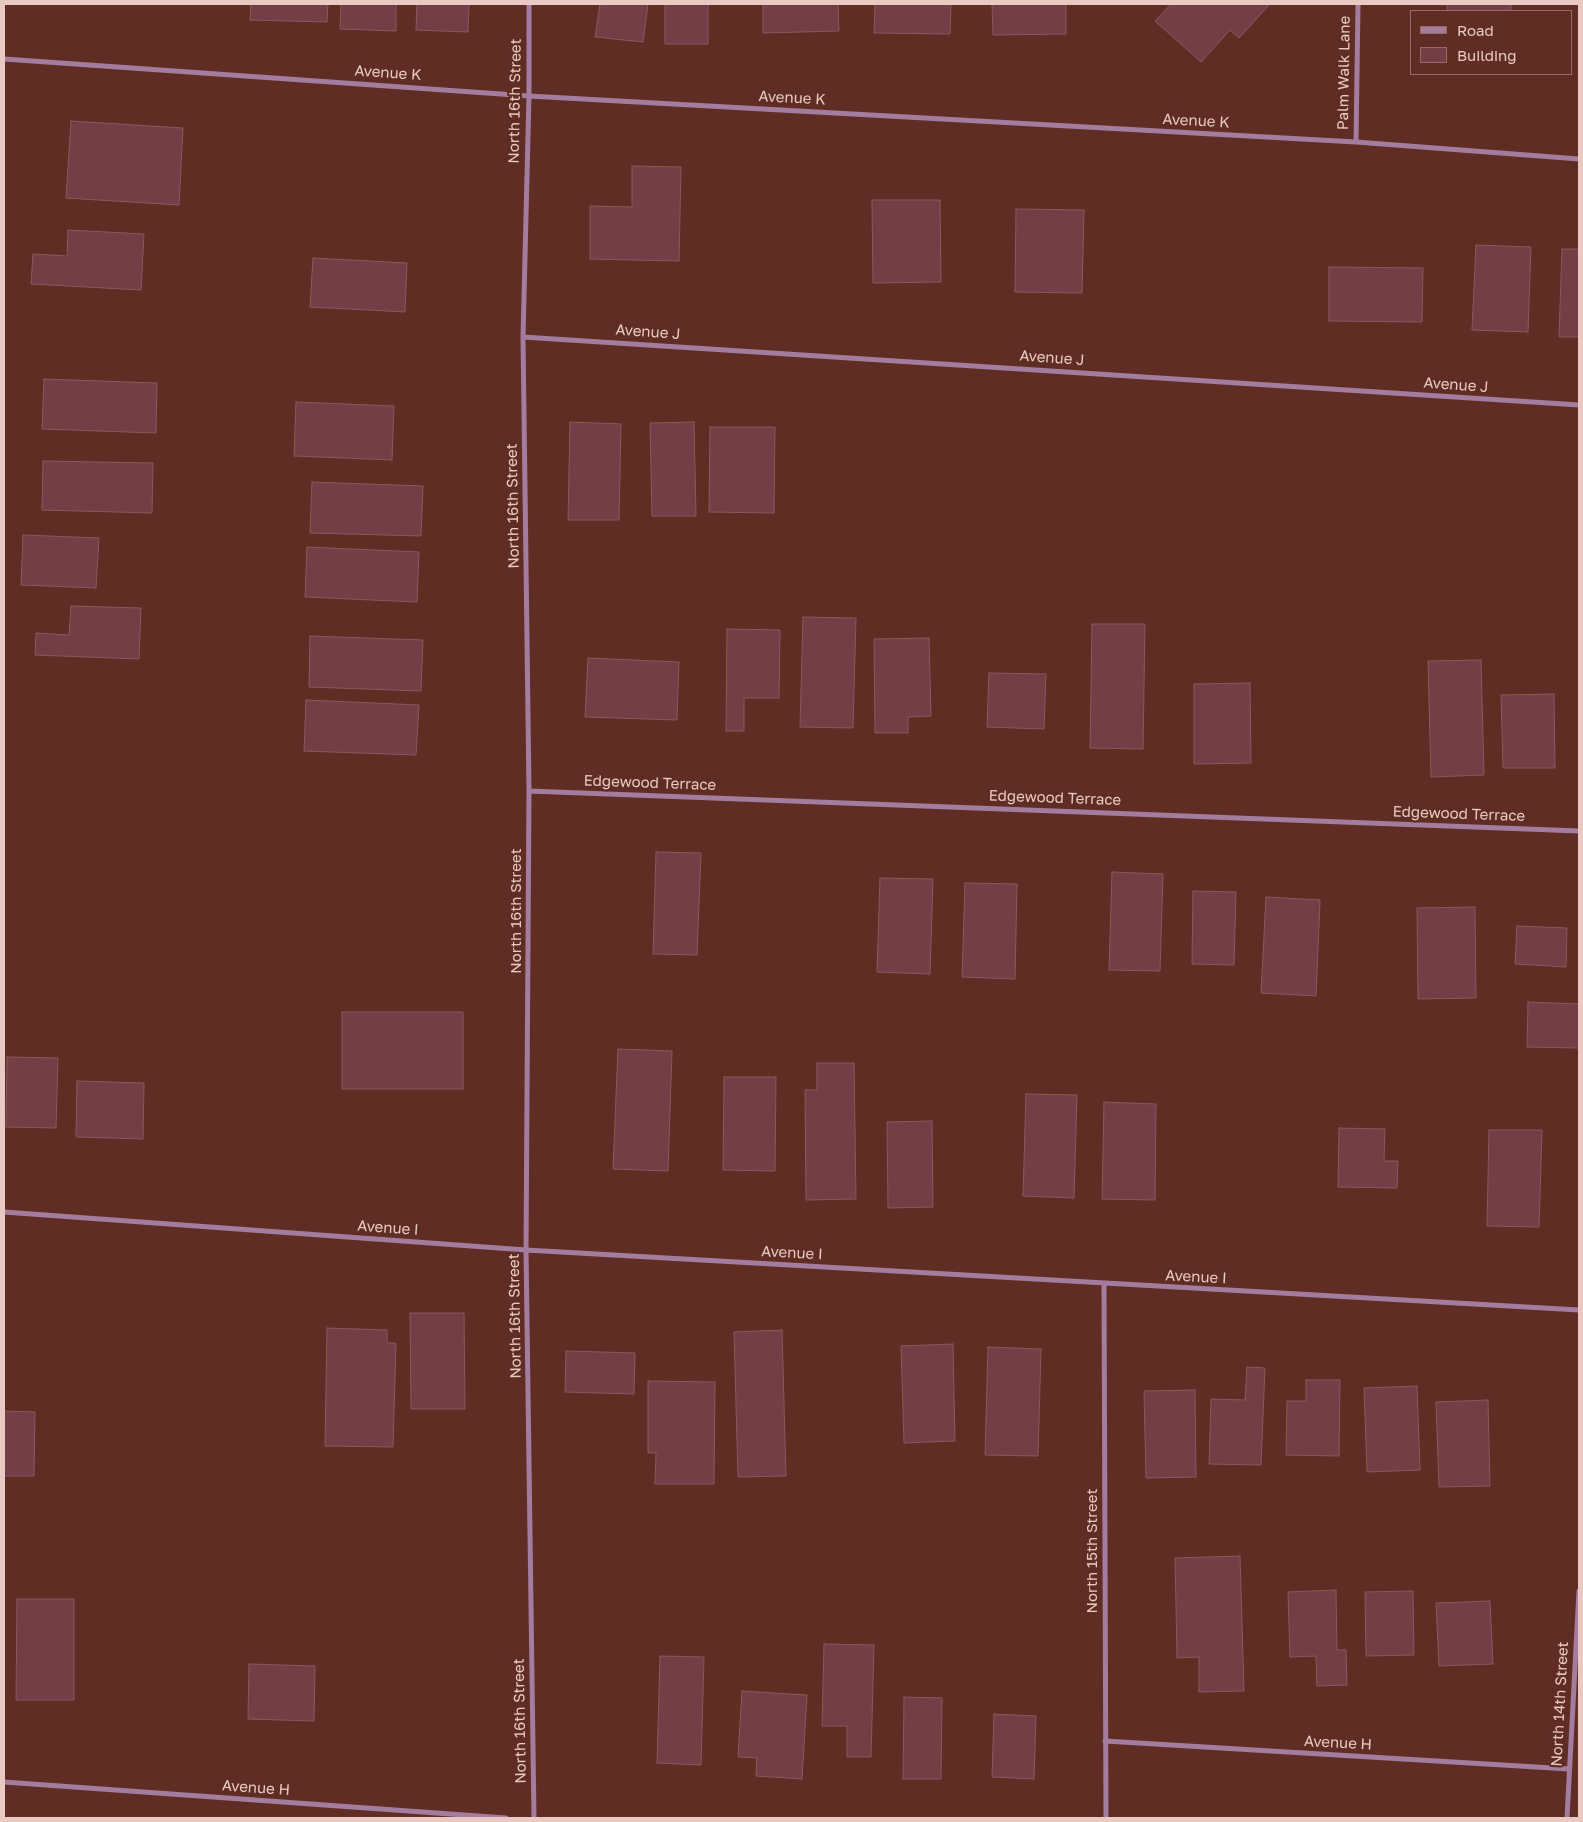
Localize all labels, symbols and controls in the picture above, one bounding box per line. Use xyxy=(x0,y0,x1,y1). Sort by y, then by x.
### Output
legend xyxy=(1410,10,1573,75)
street label: Palm Walk Lane xyxy=(1334,16,1354,130)
text: Road xyxy=(1457,21,1494,39)
street label: North 16th Street xyxy=(505,38,525,164)
text: Building xyxy=(1457,46,1517,64)
street label: Avenue K xyxy=(354,62,422,84)
street label: Avenue K xyxy=(758,87,826,109)
street label: Avenue K xyxy=(1162,110,1230,132)
street label: Avenue J xyxy=(615,321,681,343)
street label: Avenue J xyxy=(1019,347,1085,369)
street label: Avenue J xyxy=(1423,374,1489,396)
street label: North 16th Street xyxy=(503,443,523,569)
street label: Edgewood Terrace xyxy=(583,772,717,794)
street label: Edgewood Terrace xyxy=(988,787,1122,809)
street label: Edgewood Terrace xyxy=(1392,803,1526,825)
street label: North 16th Street xyxy=(507,848,525,974)
street label: Avenue I xyxy=(357,1217,419,1239)
street label: Avenue I xyxy=(761,1242,823,1264)
street label: North 16th Street xyxy=(505,1253,525,1379)
street label: Avenue I xyxy=(1165,1266,1227,1288)
street label: North 15th Street xyxy=(1083,1489,1101,1613)
street label: North 14th Street xyxy=(1548,1641,1572,1767)
street label: North 16th Street xyxy=(510,1658,530,1784)
street label: Avenue H xyxy=(1304,1732,1372,1754)
street label: Avenue H xyxy=(221,1777,291,1799)

